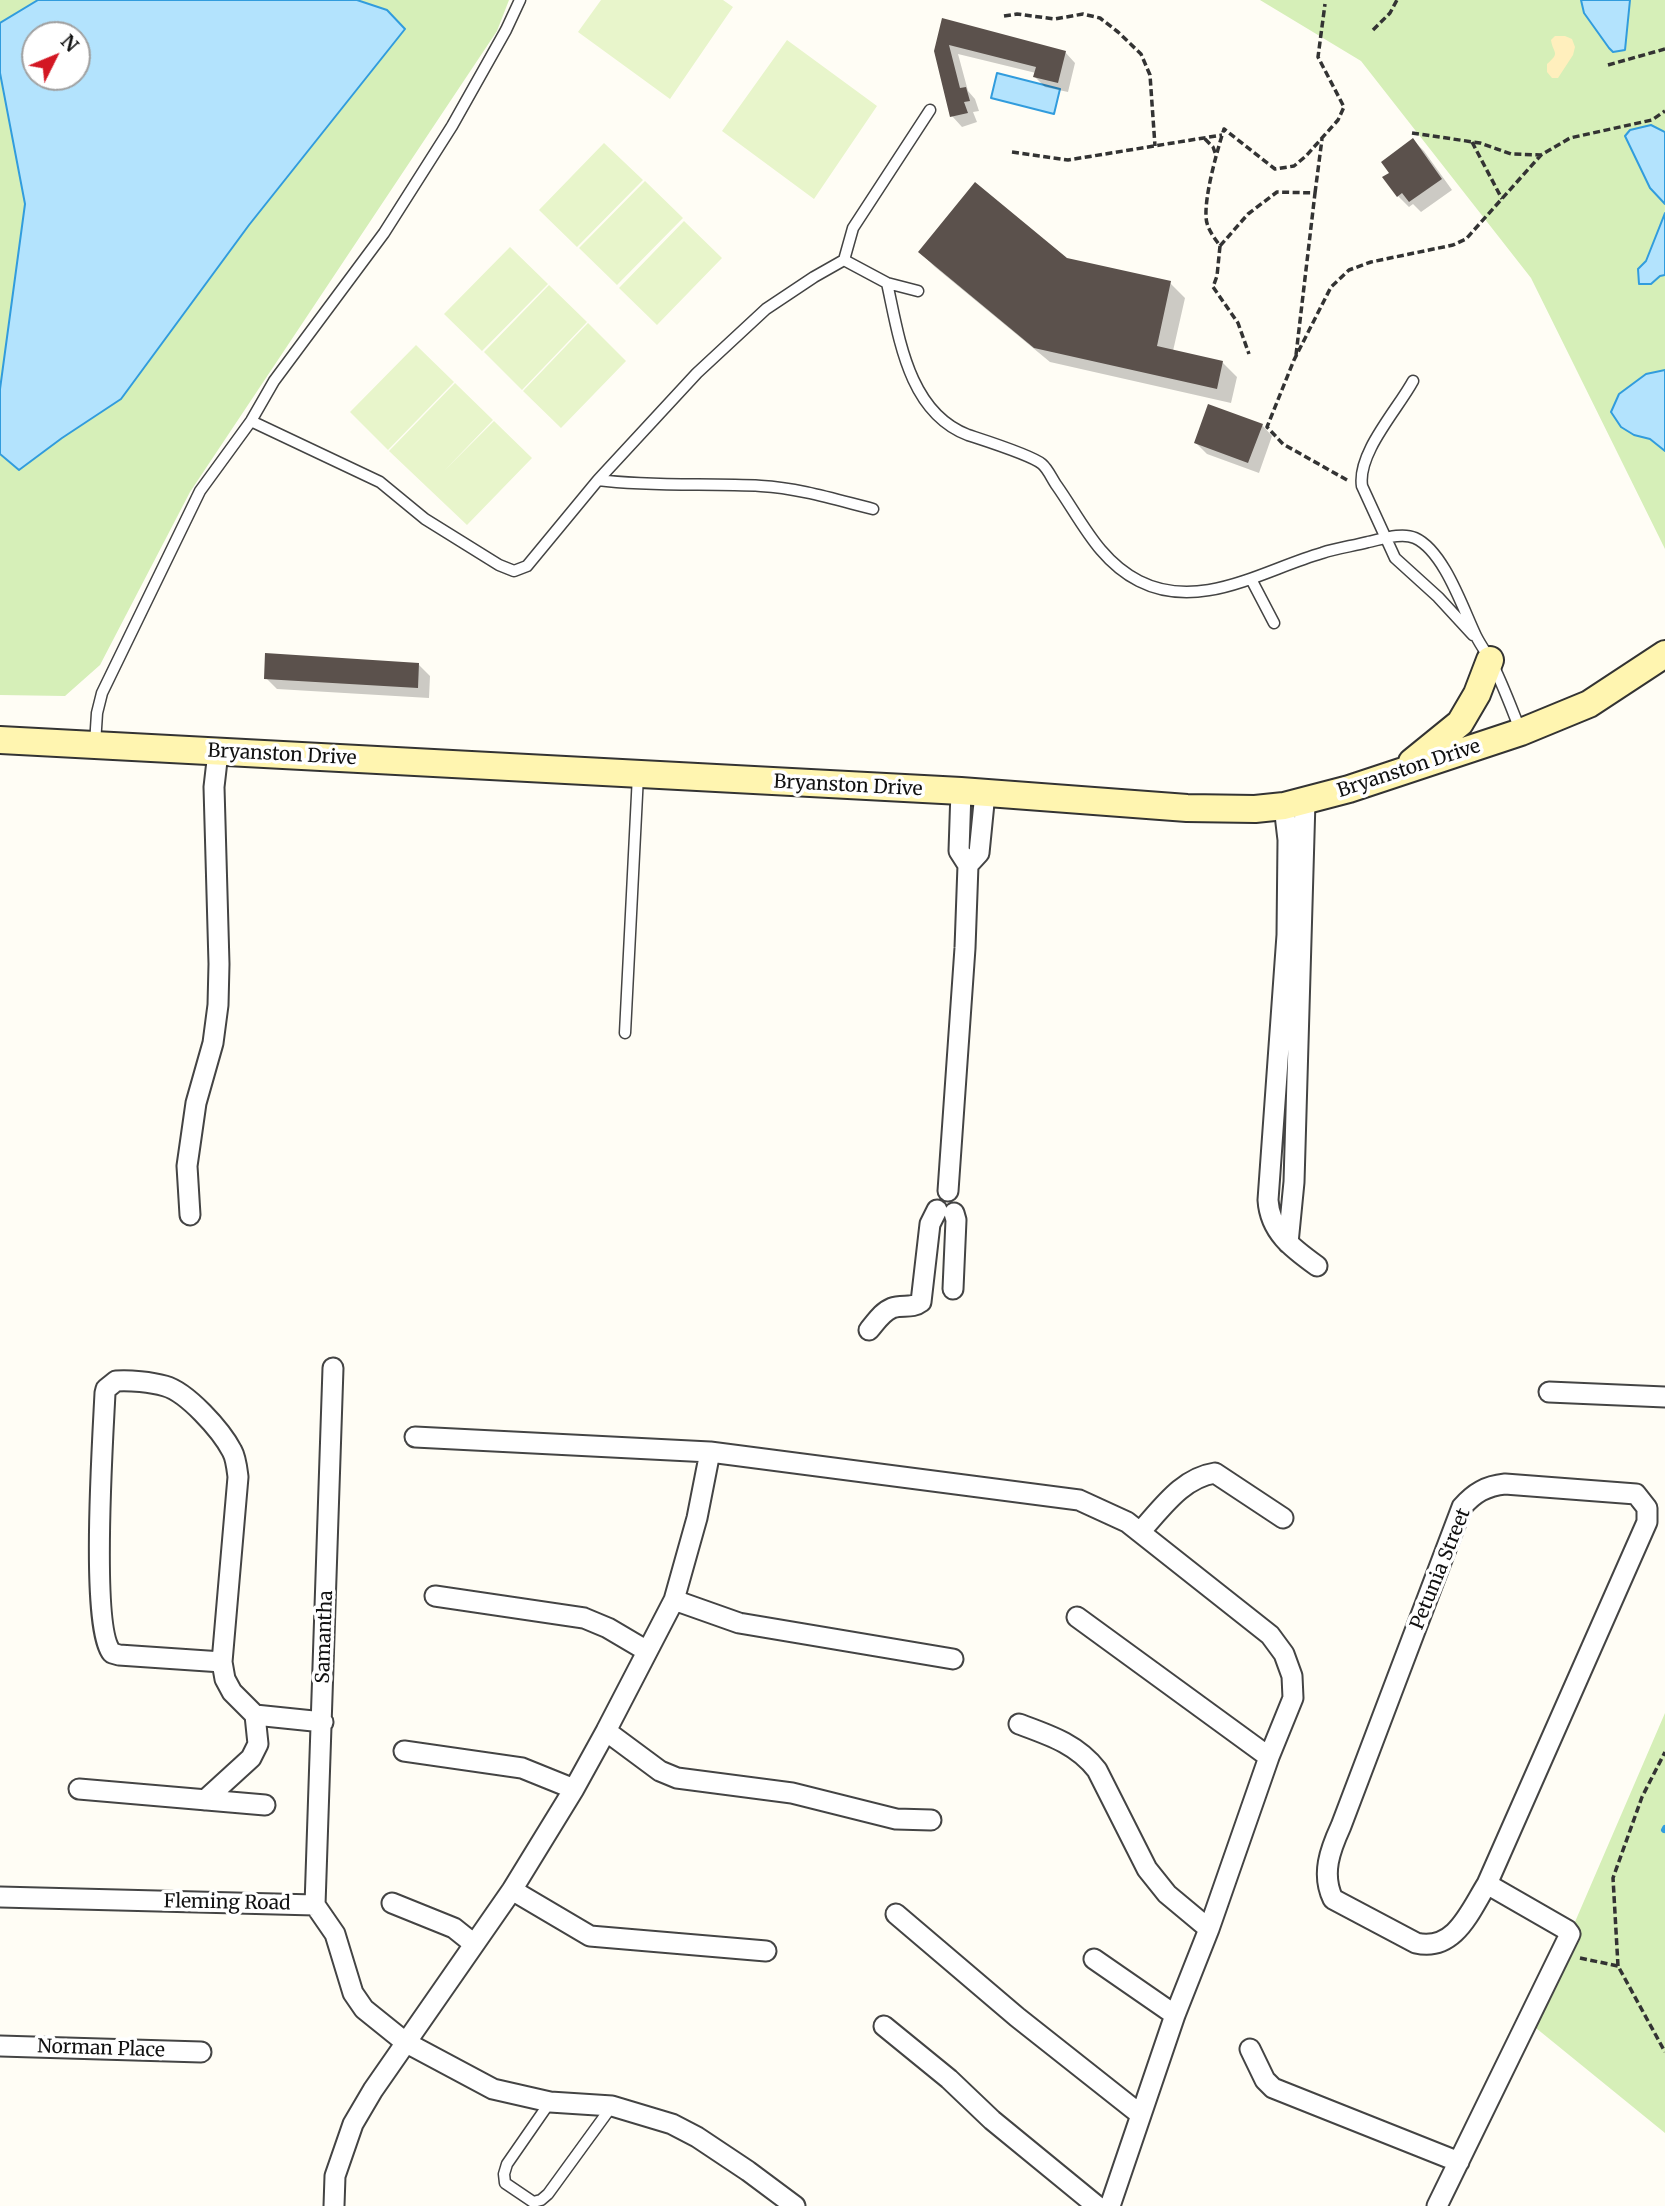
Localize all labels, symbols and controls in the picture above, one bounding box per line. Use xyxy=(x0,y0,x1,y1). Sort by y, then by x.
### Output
north arrow xyxy=(21,21,91,91)
text: N xyxy=(56,29,84,57)
street label: Bryanston Drive xyxy=(1335,735,1483,803)
street label: Bryanston Drive xyxy=(207,740,357,770)
street label: Bryanston Drive xyxy=(773,771,923,801)
street label: Petunia Street xyxy=(1406,1505,1476,1633)
street label: Samantha xyxy=(312,1590,338,1684)
street label: Fleming Road xyxy=(163,1890,291,1916)
street label: Norman Place xyxy=(37,2035,165,2063)

